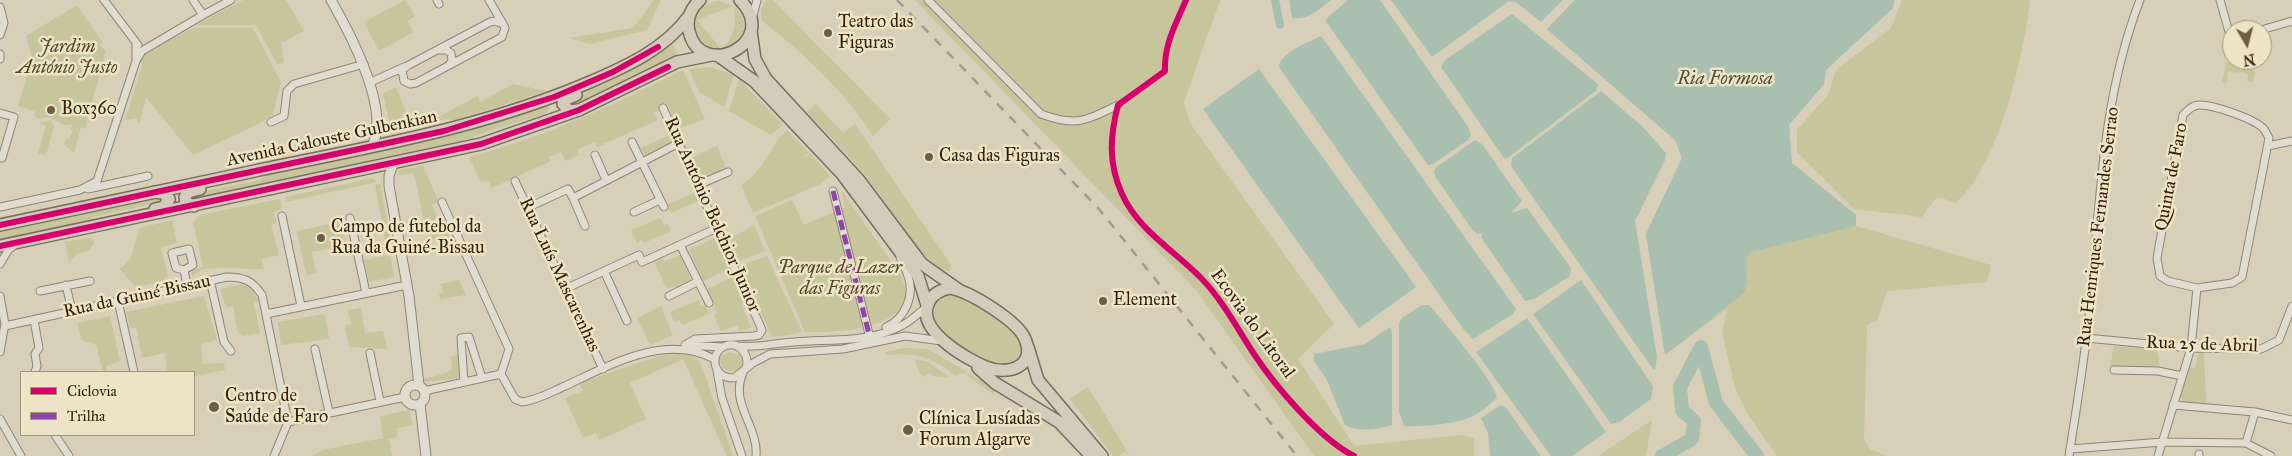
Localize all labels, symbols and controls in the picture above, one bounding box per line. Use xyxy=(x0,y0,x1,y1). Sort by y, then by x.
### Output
place label: Teatro das Figuras xyxy=(838,12,913,54)
north arrow xyxy=(2222,20,2272,70)
marker: Teatro das Figuras xyxy=(822,27,834,39)
park label: Jardim António Justo xyxy=(16,37,118,80)
text: N xyxy=(2242,50,2256,69)
water label: Ria Formosa xyxy=(1677,68,1773,90)
place label: Box360 xyxy=(61,99,117,121)
marker: Box360 xyxy=(45,104,57,116)
street label: Avenida Calouste Gulbenkian xyxy=(225,106,439,172)
street label: Rua Henriques Fernandes Serrao xyxy=(2074,106,2124,348)
street label: Rua António Belchior Junior xyxy=(659,114,765,316)
street label: Quinta de Faro xyxy=(2151,121,2193,233)
place label: Casa das Figuras xyxy=(939,146,1060,168)
marker: Casa das Figuras xyxy=(923,151,935,163)
street label: Rua Luís Mascarenhas xyxy=(514,194,604,356)
place label: Campo de futebol da Rua da Guiné-Bissau xyxy=(331,217,485,260)
marker: Campo de futebol da Rua da Guiné-Bissau xyxy=(315,232,327,244)
park label: Parque de Lazer das Figuras xyxy=(778,258,902,300)
street label: Ecovia do Litoral xyxy=(1205,265,1299,383)
street label: Rua da Guiné Bissau xyxy=(61,271,213,323)
place label: Element xyxy=(1113,290,1177,312)
marker: Element xyxy=(1097,295,1109,307)
street label: Rua 25 de Abril xyxy=(2145,332,2259,358)
legend xyxy=(20,371,195,436)
text: Ciclovia xyxy=(67,382,117,400)
place label: Centro de Saúde de Faro xyxy=(225,386,328,428)
marker: Centro de Saúde de Faro xyxy=(207,400,221,414)
text: Trilha xyxy=(67,407,105,425)
place label: Clínica Lusíadas Forum Algarve xyxy=(919,409,1040,452)
marker: Clínica Lusíadas Forum Algarve xyxy=(901,423,915,437)

